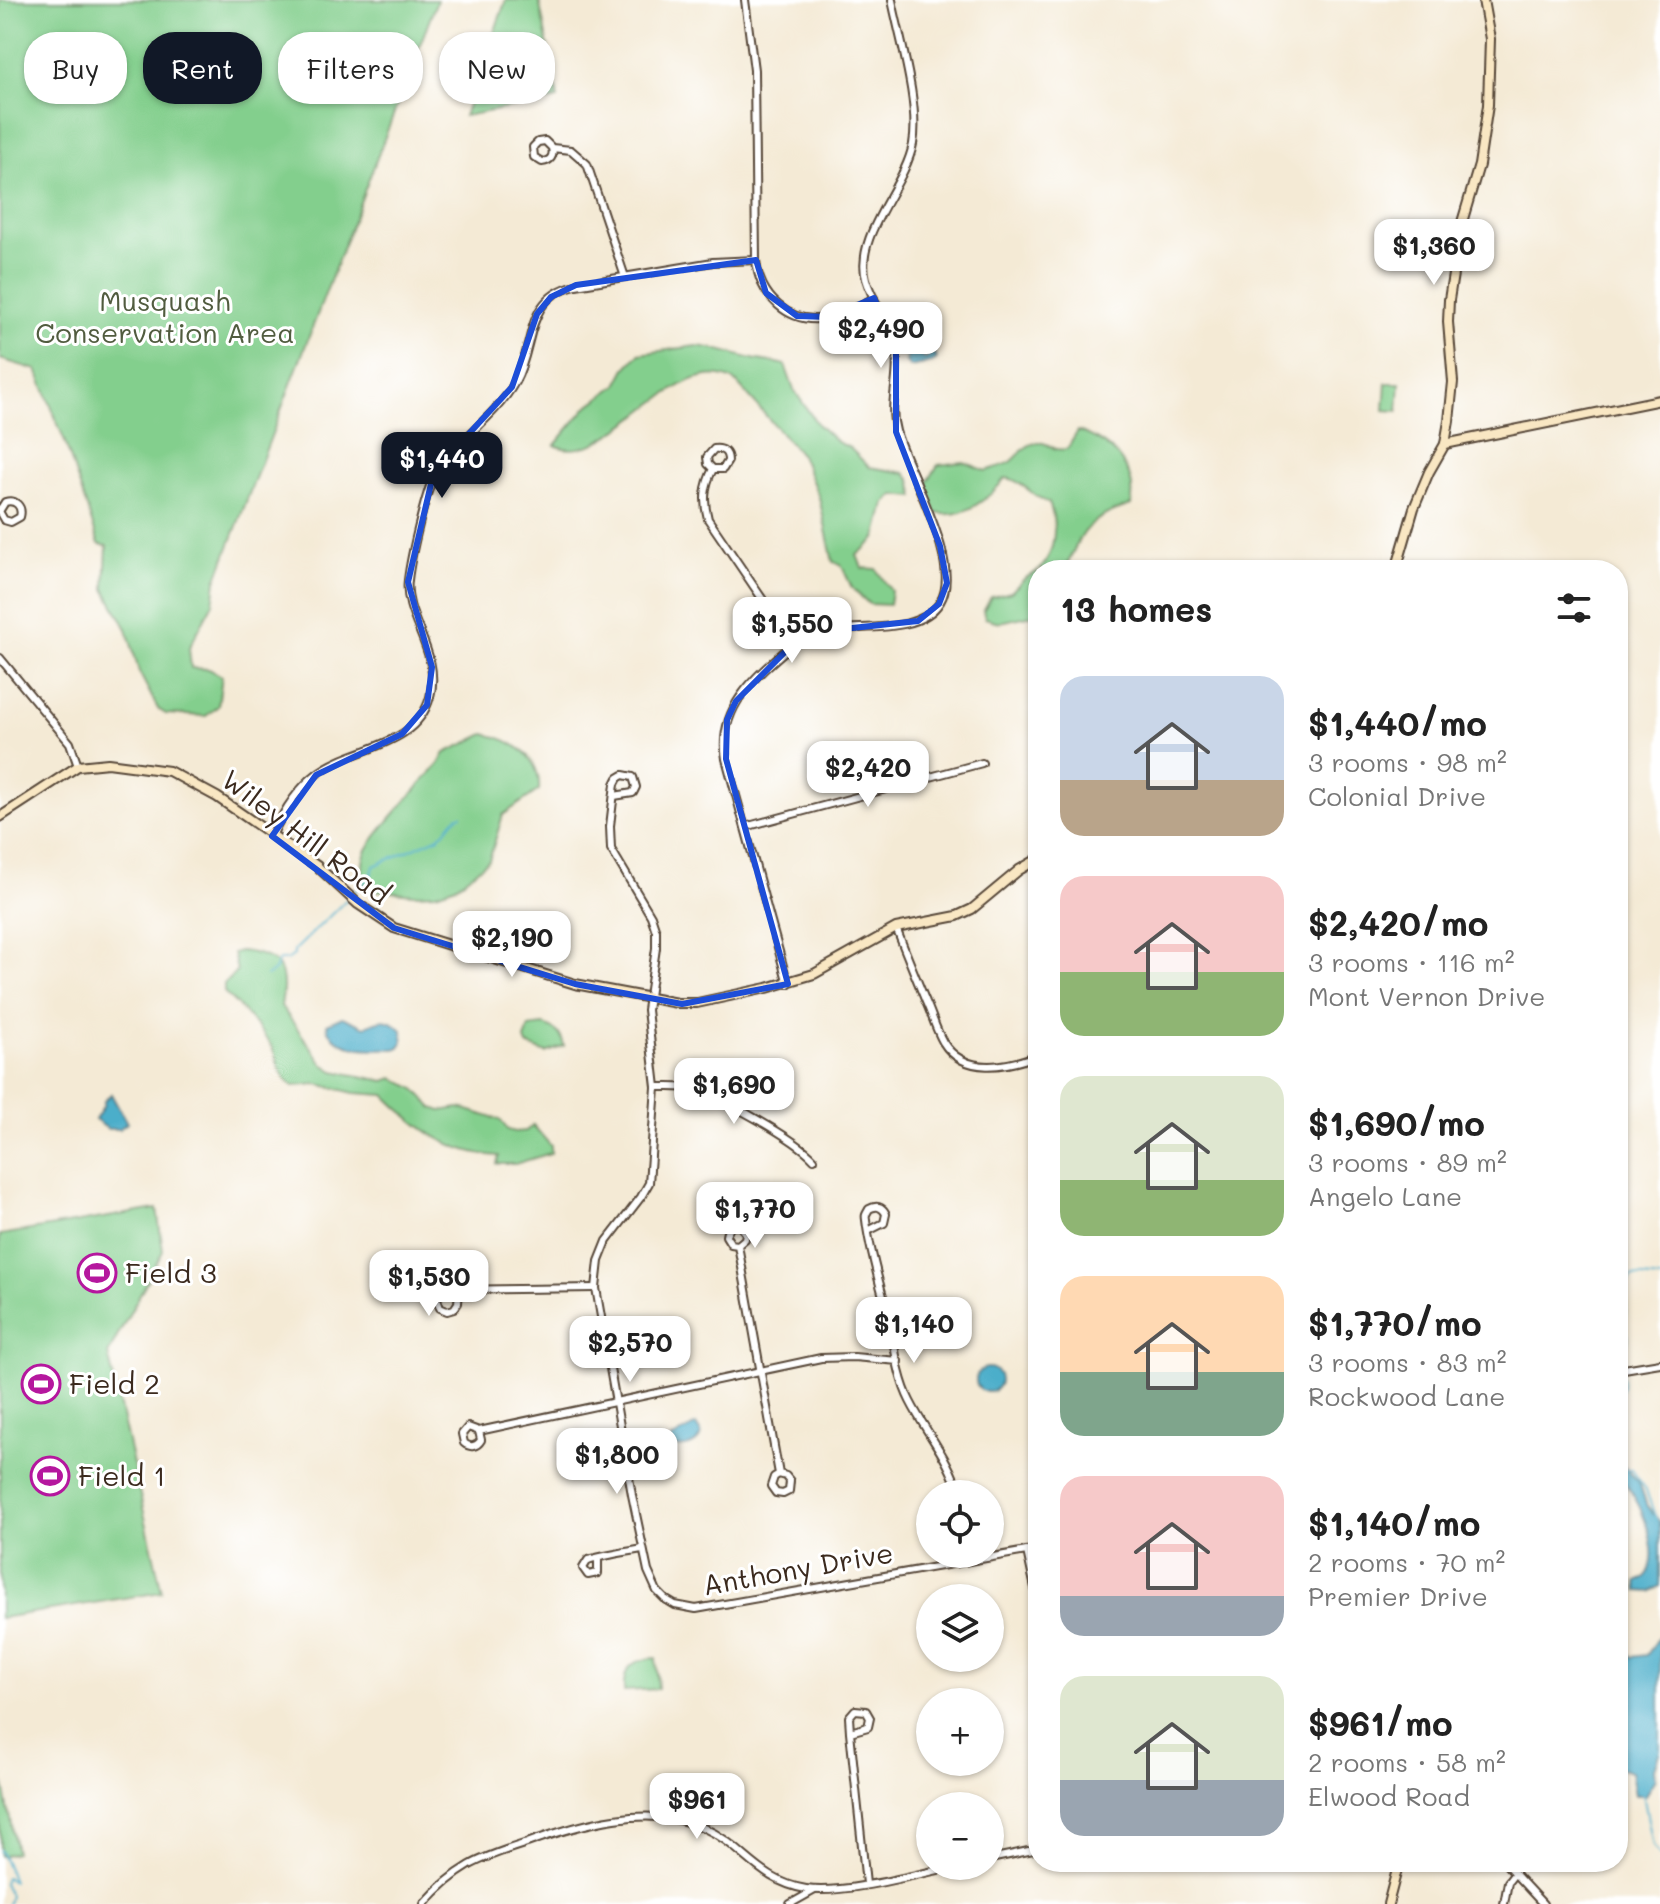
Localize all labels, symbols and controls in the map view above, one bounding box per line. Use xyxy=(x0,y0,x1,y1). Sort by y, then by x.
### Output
chip: Buy xyxy=(24,32,127,104)
chip: Rent xyxy=(143,32,262,104)
chip: Filters xyxy=(278,32,423,104)
chip: New xyxy=(439,32,555,104)
pin: $1,360 xyxy=(1369,219,1499,287)
text: $1,360 xyxy=(1392,228,1476,262)
park label: Musquash Conservation Area xyxy=(35,282,295,350)
pin: $2,490 xyxy=(816,302,946,370)
text: $2,490 xyxy=(837,311,925,345)
pin: $1,440 xyxy=(377,432,507,500)
text: $1,440 xyxy=(399,441,485,475)
text: 13 homes xyxy=(1060,586,1213,631)
icon: filters xyxy=(1552,586,1596,630)
pin: $1,550 xyxy=(727,597,857,665)
text: $1,550 xyxy=(751,606,833,640)
text: $1,440/mo xyxy=(1308,700,1487,745)
icon: home xyxy=(1124,708,1220,804)
pin: $2,420 xyxy=(803,741,933,809)
text: 3 rooms · 98 m² xyxy=(1308,745,1507,779)
text: $2,420 xyxy=(825,750,911,784)
street label: Wiley Hill Road xyxy=(215,761,398,911)
text: Colonial Drive xyxy=(1308,779,1486,813)
text: $2,420/mo xyxy=(1308,900,1488,945)
icon: home xyxy=(1124,908,1220,1004)
pin: $2,190 xyxy=(447,911,577,979)
text: $2,190 xyxy=(471,920,553,954)
text: 3 rooms · 116 m² xyxy=(1308,945,1515,979)
text: Mont Vernon Drive xyxy=(1308,979,1545,1013)
pin: $1,690 xyxy=(669,1058,799,1126)
text: $1,690 xyxy=(692,1067,776,1101)
text: $1,690/mo xyxy=(1308,1100,1485,1145)
icon: home xyxy=(1124,1108,1220,1204)
text: 3 rooms · 89 m² xyxy=(1308,1145,1507,1179)
text: Angelo Lane xyxy=(1308,1179,1462,1213)
pin: $1,770 xyxy=(690,1182,820,1250)
text: $1,770 xyxy=(714,1191,796,1225)
pin: $1,530 xyxy=(364,1250,494,1318)
sports icon: Field 3 xyxy=(76,1252,118,1294)
place label: Field 3 xyxy=(125,1254,217,1290)
text: $1,530 xyxy=(387,1259,471,1293)
pin: $1,140 xyxy=(849,1297,979,1365)
text: $1,770/mo xyxy=(1308,1300,1482,1345)
text: $1,140 xyxy=(874,1306,954,1340)
icon: home xyxy=(1124,1308,1220,1404)
pin: $2,570 xyxy=(565,1316,695,1384)
text: $2,570 xyxy=(588,1325,672,1359)
text: 3 rooms · 83 m² xyxy=(1308,1345,1507,1379)
sports icon: Field 2 xyxy=(20,1363,62,1405)
place label: Field 2 xyxy=(69,1365,160,1401)
text: Rockwood Lane xyxy=(1308,1379,1505,1413)
pin: $1,800 xyxy=(552,1428,682,1496)
text: $1,800 xyxy=(574,1437,660,1471)
sports icon: Field 1 xyxy=(29,1455,71,1497)
place label: Field 1 xyxy=(78,1457,166,1493)
map controls xyxy=(916,1480,1004,1880)
button: locate xyxy=(916,1480,1004,1568)
text: $1,140/mo xyxy=(1308,1500,1480,1545)
icon: home xyxy=(1124,1508,1220,1604)
street label: Anthony Drive xyxy=(700,1534,896,1602)
text: 2 rooms · 70 m² xyxy=(1308,1545,1505,1579)
text: Premier Drive xyxy=(1308,1579,1488,1613)
button: layers xyxy=(916,1584,1004,1672)
button: + xyxy=(916,1688,1004,1776)
text: $961/mo xyxy=(1308,1700,1453,1745)
icon: home xyxy=(1124,1708,1220,1804)
text: 2 rooms · 58 m² xyxy=(1308,1745,1506,1779)
pin: $961 xyxy=(650,1773,744,1841)
text: Elwood Road xyxy=(1308,1779,1470,1813)
text: $961 xyxy=(668,1782,726,1816)
button: − xyxy=(916,1792,1004,1880)

